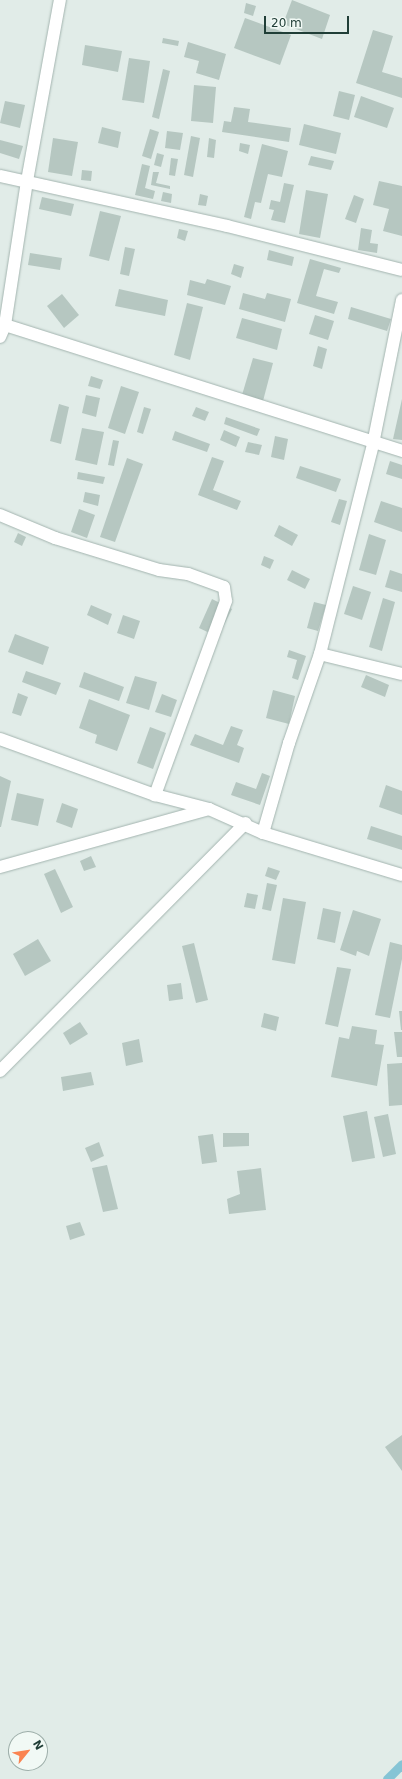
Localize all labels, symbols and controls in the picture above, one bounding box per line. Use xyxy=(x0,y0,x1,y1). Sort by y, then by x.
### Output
scale bar xyxy=(266,8,351,34)
text: 20 m xyxy=(271,16,302,30)
north arrow xyxy=(8,1731,48,1771)
text: N xyxy=(30,1738,46,1752)

